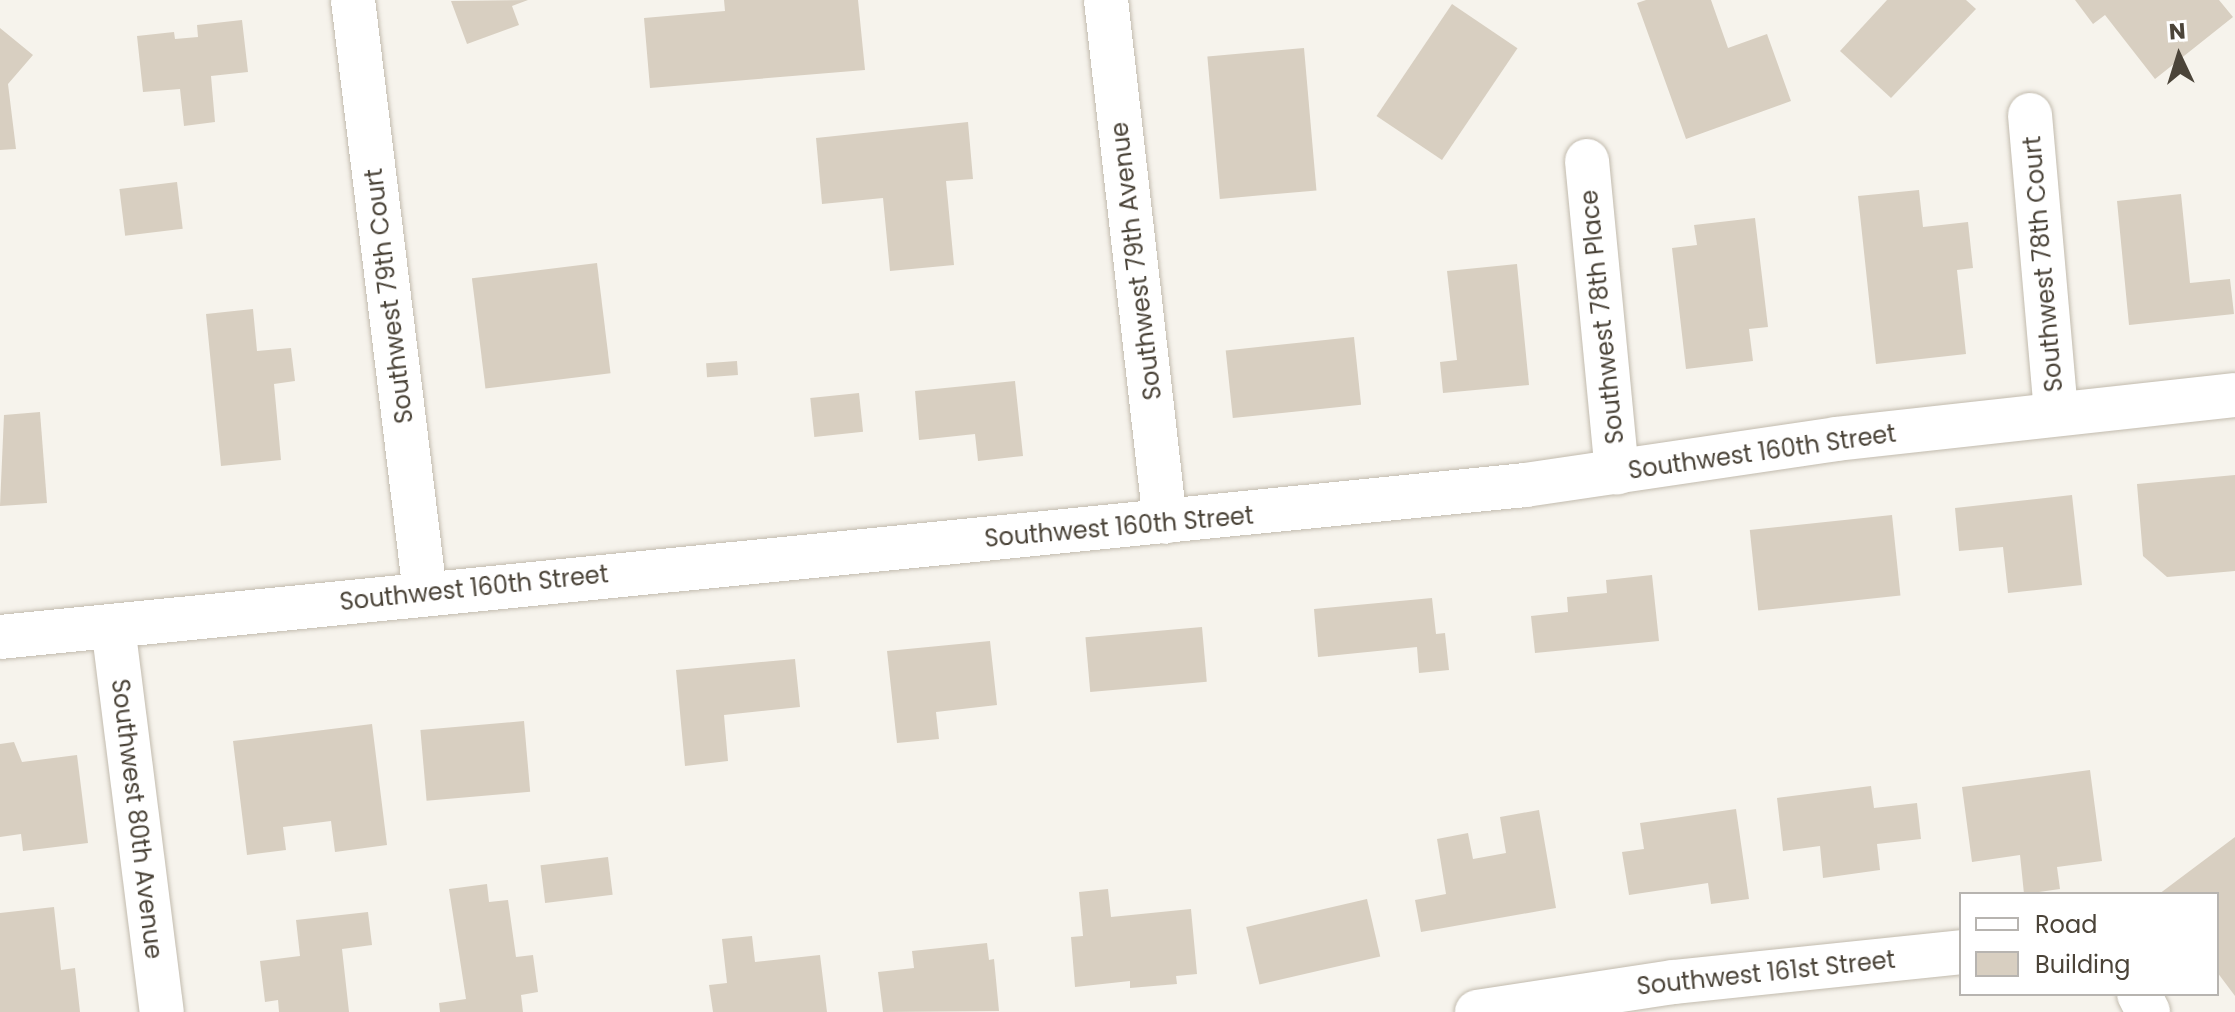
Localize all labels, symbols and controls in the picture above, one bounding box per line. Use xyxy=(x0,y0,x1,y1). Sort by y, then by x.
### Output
north arrow xyxy=(2139,16,2219,96)
text: N xyxy=(2168,16,2187,48)
street label: Southwest 79th Avenue xyxy=(1105,120,1167,402)
street label: Southwest 78th Court xyxy=(2017,135,2069,393)
street label: Southwest 79th Court xyxy=(359,167,419,425)
street label: Southwest 78th Place xyxy=(1574,189,1630,445)
street label: Southwest 160th Street xyxy=(1626,419,1898,485)
street label: Southwest 160th Street xyxy=(983,501,1255,553)
street label: Southwest 160th Street xyxy=(338,560,610,616)
street label: Southwest 80th Avenue xyxy=(106,677,168,961)
legend xyxy=(1959,892,2219,996)
text: Road xyxy=(2035,908,2097,941)
street label: Southwest 161st Street xyxy=(1635,945,1897,1001)
text: Building xyxy=(2035,948,2131,981)

